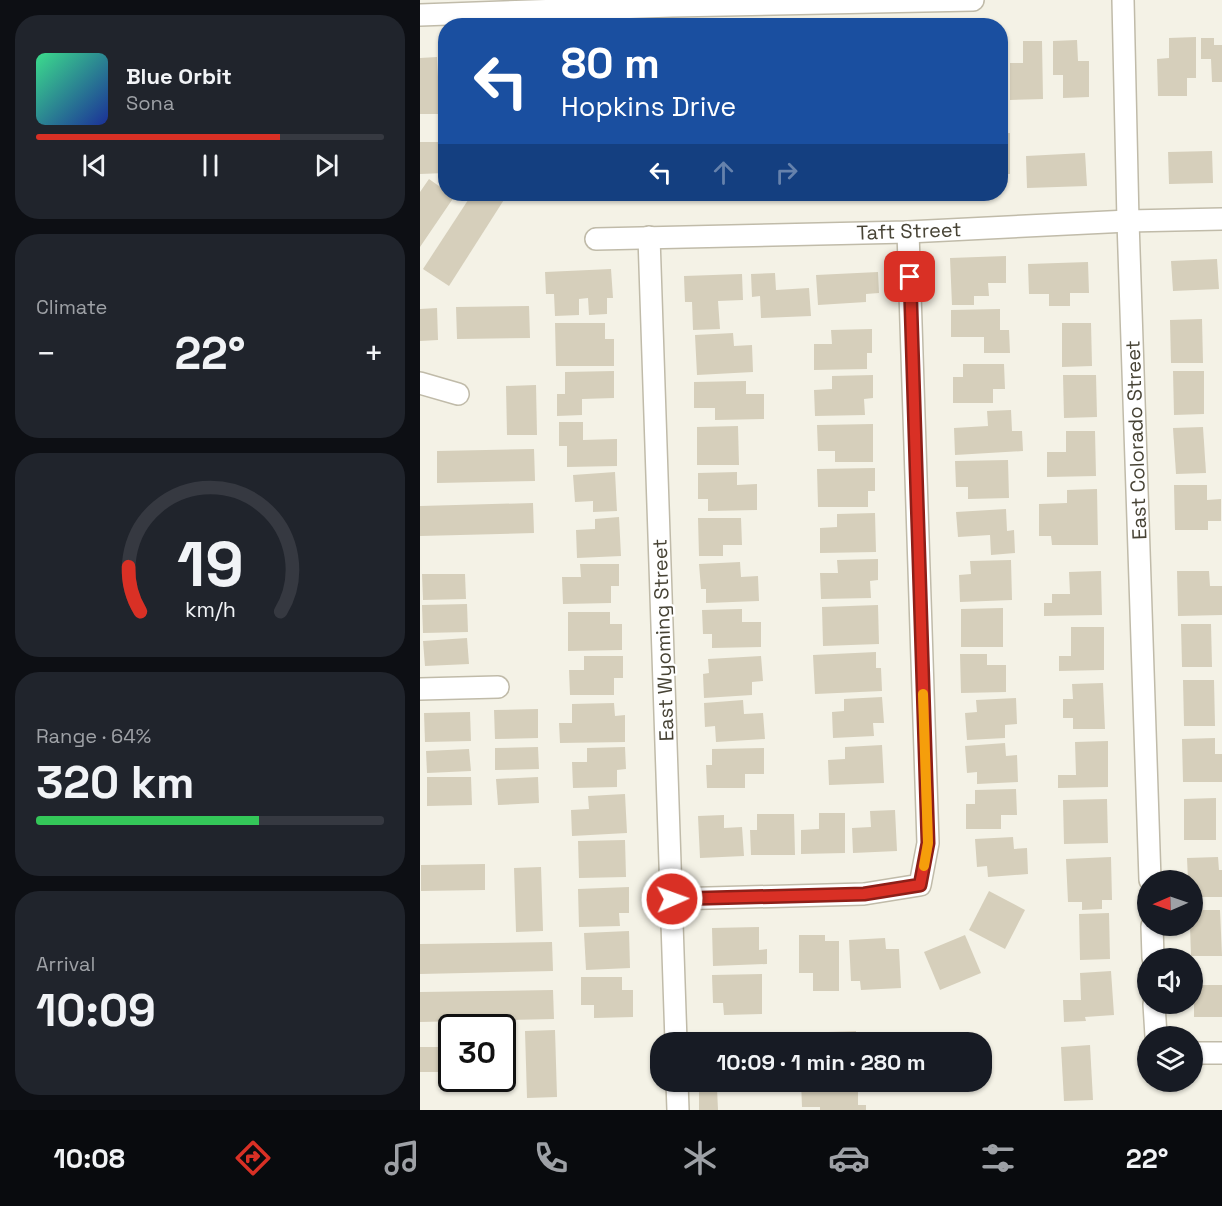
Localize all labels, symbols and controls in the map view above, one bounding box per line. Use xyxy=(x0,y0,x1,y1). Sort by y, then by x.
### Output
text: 80 m xyxy=(561,37,660,90)
icon: left xyxy=(462,42,540,120)
text: Blue Orbit xyxy=(126,62,232,90)
text: Hopkins Drive xyxy=(561,89,736,124)
text: Sona xyxy=(126,90,174,116)
icon: previous xyxy=(78,149,111,182)
icon: pause xyxy=(194,149,227,182)
icon: next xyxy=(310,149,343,182)
icon: left xyxy=(644,156,677,189)
icon: ahead xyxy=(707,156,740,189)
icon: right xyxy=(770,156,803,189)
street label: Taft Street xyxy=(856,216,962,246)
pin xyxy=(884,251,935,302)
icon: arrive xyxy=(893,260,926,293)
text: Climate xyxy=(36,294,107,320)
text: 22° xyxy=(174,325,246,382)
text: − xyxy=(36,333,56,375)
text: + xyxy=(364,333,384,375)
street label: East Colorado Street xyxy=(1120,340,1152,540)
text: 19 xyxy=(177,525,243,604)
street label: East Wyoming Street xyxy=(646,538,680,742)
text: km/h xyxy=(184,596,236,623)
text: Range · 64% xyxy=(36,723,151,749)
text: 320 km xyxy=(36,754,195,811)
position arrow xyxy=(640,867,704,931)
north arrow xyxy=(1137,870,1203,936)
map controls xyxy=(1137,870,1203,1092)
button: sound xyxy=(1137,948,1203,1014)
text: Arrival xyxy=(36,951,95,977)
text: 10:09 xyxy=(36,982,156,1039)
speed limit sign: 30 xyxy=(438,1014,516,1092)
button: layers xyxy=(1137,1026,1203,1092)
text: 10:09 · 1 min · 280 m xyxy=(716,1048,926,1076)
icon: directions xyxy=(232,1137,274,1179)
icon: music xyxy=(381,1137,423,1179)
icon: phone xyxy=(530,1137,572,1179)
icon: climate xyxy=(679,1137,721,1179)
icon: car xyxy=(828,1137,870,1179)
icon: filters xyxy=(977,1137,1019,1179)
text: 10:08 xyxy=(53,1141,125,1176)
text: 22° xyxy=(1126,1141,1168,1176)

